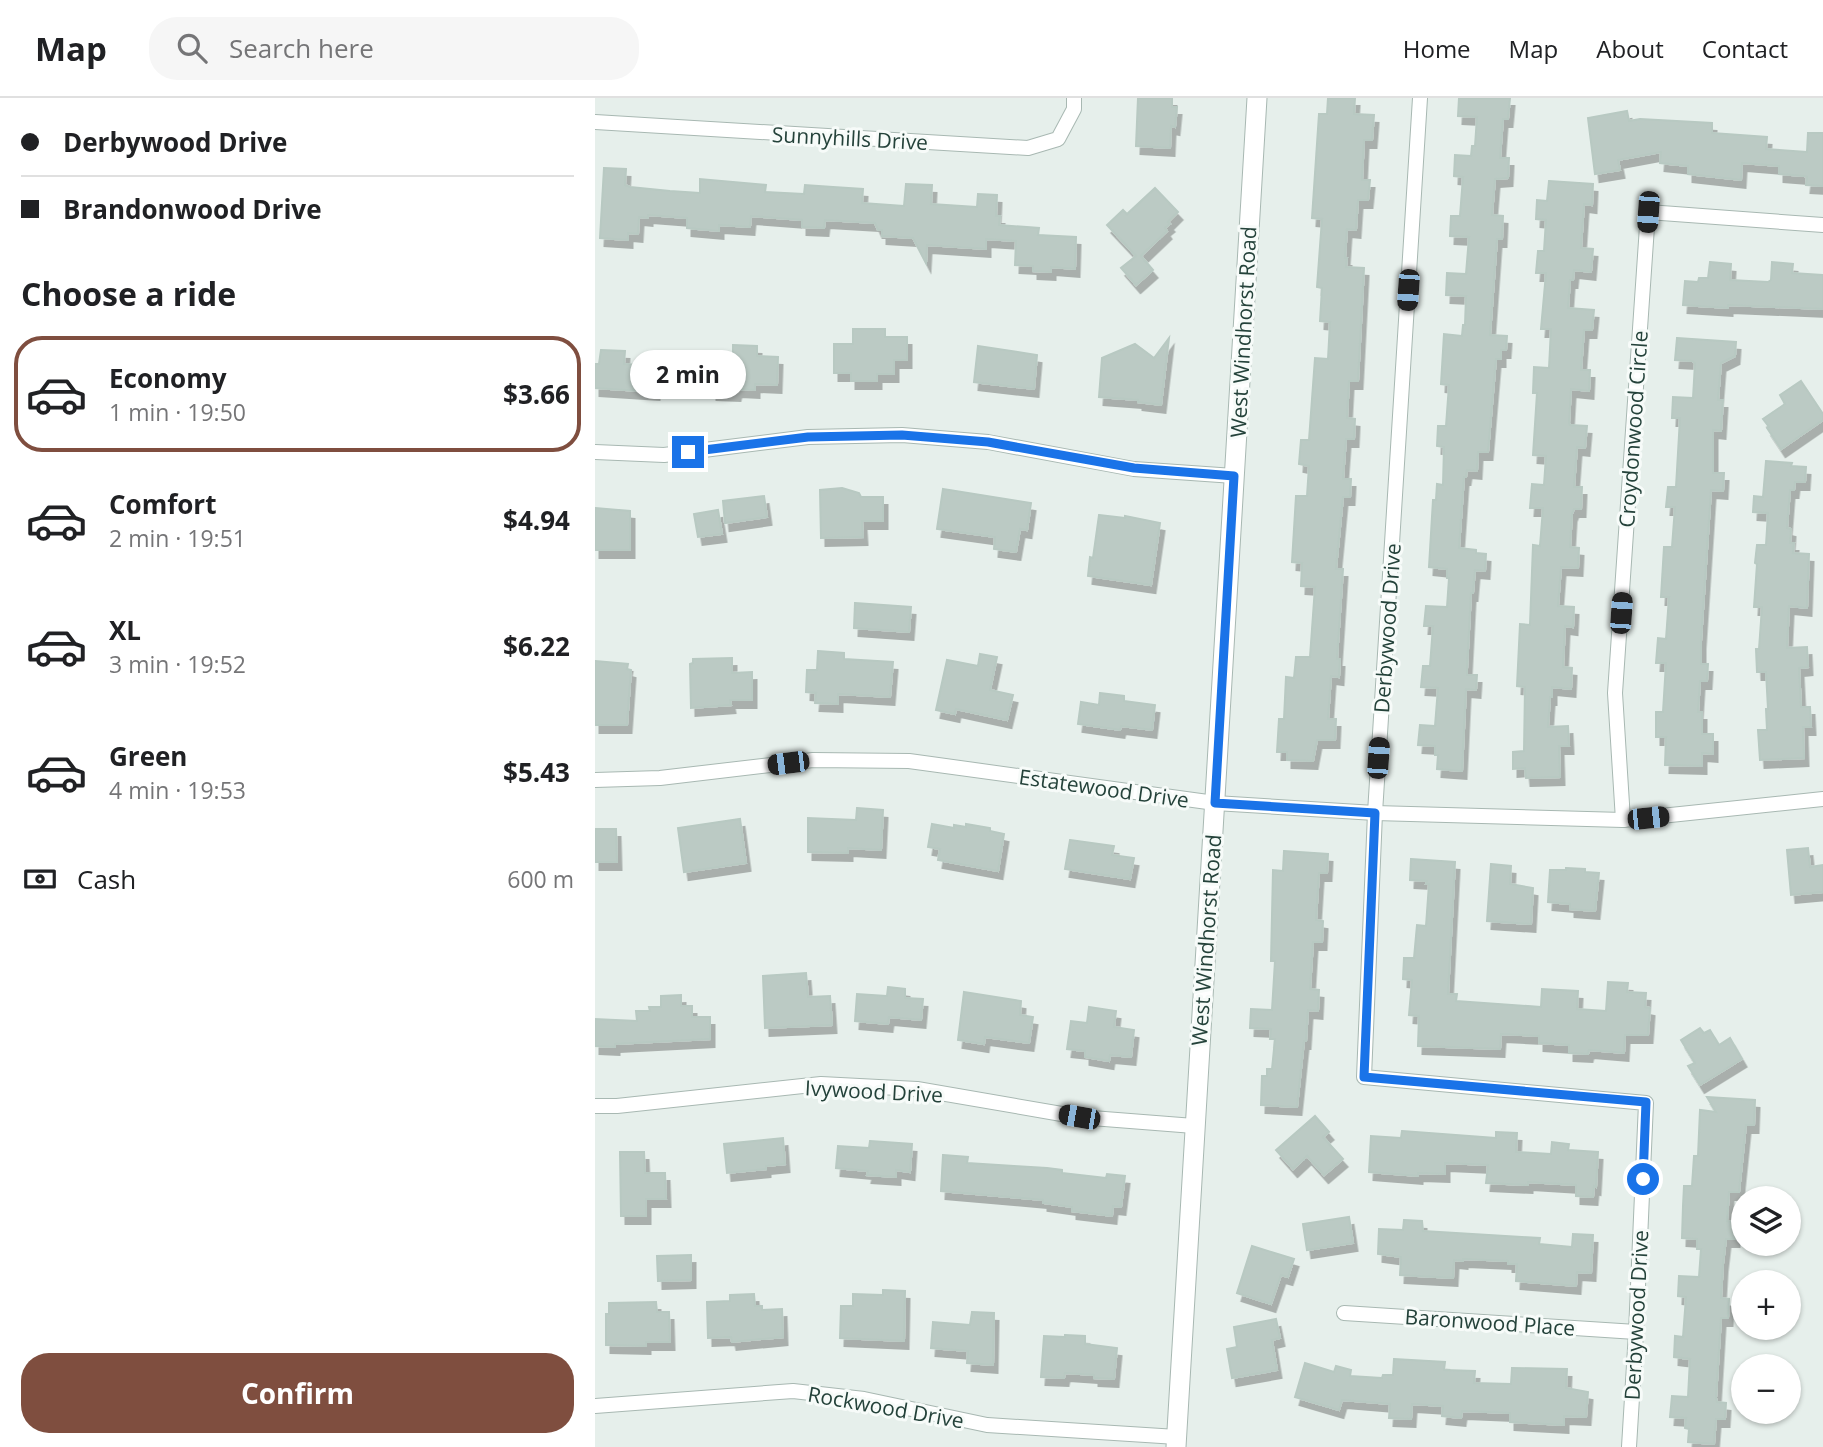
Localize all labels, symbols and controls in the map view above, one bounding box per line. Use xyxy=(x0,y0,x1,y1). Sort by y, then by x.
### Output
search box xyxy=(149,17,639,80)
text: Map xyxy=(35,26,107,71)
icon: search xyxy=(173,29,211,67)
text: Search here xyxy=(229,30,374,66)
text: Home xyxy=(1403,32,1471,65)
text: Map xyxy=(1509,32,1558,65)
text: About xyxy=(1596,32,1664,65)
text: Contact xyxy=(1702,32,1788,65)
street label: Sunnyhills Drive xyxy=(771,120,929,156)
text: Derbywood Drive xyxy=(63,124,287,160)
car xyxy=(1637,190,1660,234)
text: Brandonwood Drive xyxy=(63,191,322,227)
street label: West Windhorst Road xyxy=(1223,226,1263,438)
car xyxy=(1397,268,1420,312)
text: Choose a ride xyxy=(21,272,236,315)
street label: Croydonwood Circle xyxy=(1612,330,1654,528)
callout: 2 min xyxy=(630,350,746,400)
text: 2 min xyxy=(656,358,720,390)
text: Economy xyxy=(109,360,227,396)
icon: car xyxy=(25,363,88,426)
text: $3.66 xyxy=(503,376,570,412)
text: 1 min · 19:50 xyxy=(109,396,246,428)
route end xyxy=(672,436,704,468)
text: Comfort xyxy=(109,486,216,522)
icon: car xyxy=(25,489,88,552)
text: $4.94 xyxy=(503,502,570,538)
text: 2 min · 19:51 xyxy=(109,522,246,554)
street label: Derbywood Drive xyxy=(1367,542,1407,714)
car xyxy=(1610,591,1633,635)
text: XL xyxy=(109,612,141,648)
icon: car xyxy=(25,615,88,678)
text: $6.22 xyxy=(503,628,570,664)
text: 3 min · 19:52 xyxy=(109,648,246,680)
car xyxy=(1367,736,1390,780)
text: Green xyxy=(109,738,187,774)
icon: car xyxy=(25,741,88,804)
car xyxy=(766,750,811,776)
text: $5.43 xyxy=(503,754,570,790)
street label: Estatewood Drive xyxy=(1017,762,1191,814)
text: 4 min · 19:53 xyxy=(109,774,246,806)
car xyxy=(1627,805,1670,831)
street label: West Windhorst Road xyxy=(1185,833,1227,1047)
icon: cash xyxy=(21,860,59,898)
text: Cash xyxy=(77,861,136,897)
text: 600 m xyxy=(507,863,574,895)
street label: Ivywood Drive xyxy=(804,1073,944,1109)
car xyxy=(1057,1103,1102,1131)
route start xyxy=(1627,1163,1659,1195)
map controls xyxy=(1731,1186,1801,1424)
button: layers xyxy=(1731,1186,1801,1256)
street label: Derbywood Drive xyxy=(1618,1229,1654,1401)
button: + xyxy=(1731,1270,1801,1340)
street label: Baronwood Place xyxy=(1404,1302,1576,1342)
button: Confirm xyxy=(21,1353,574,1433)
button: − xyxy=(1731,1354,1801,1424)
street label: Rockwood Drive xyxy=(806,1379,966,1435)

